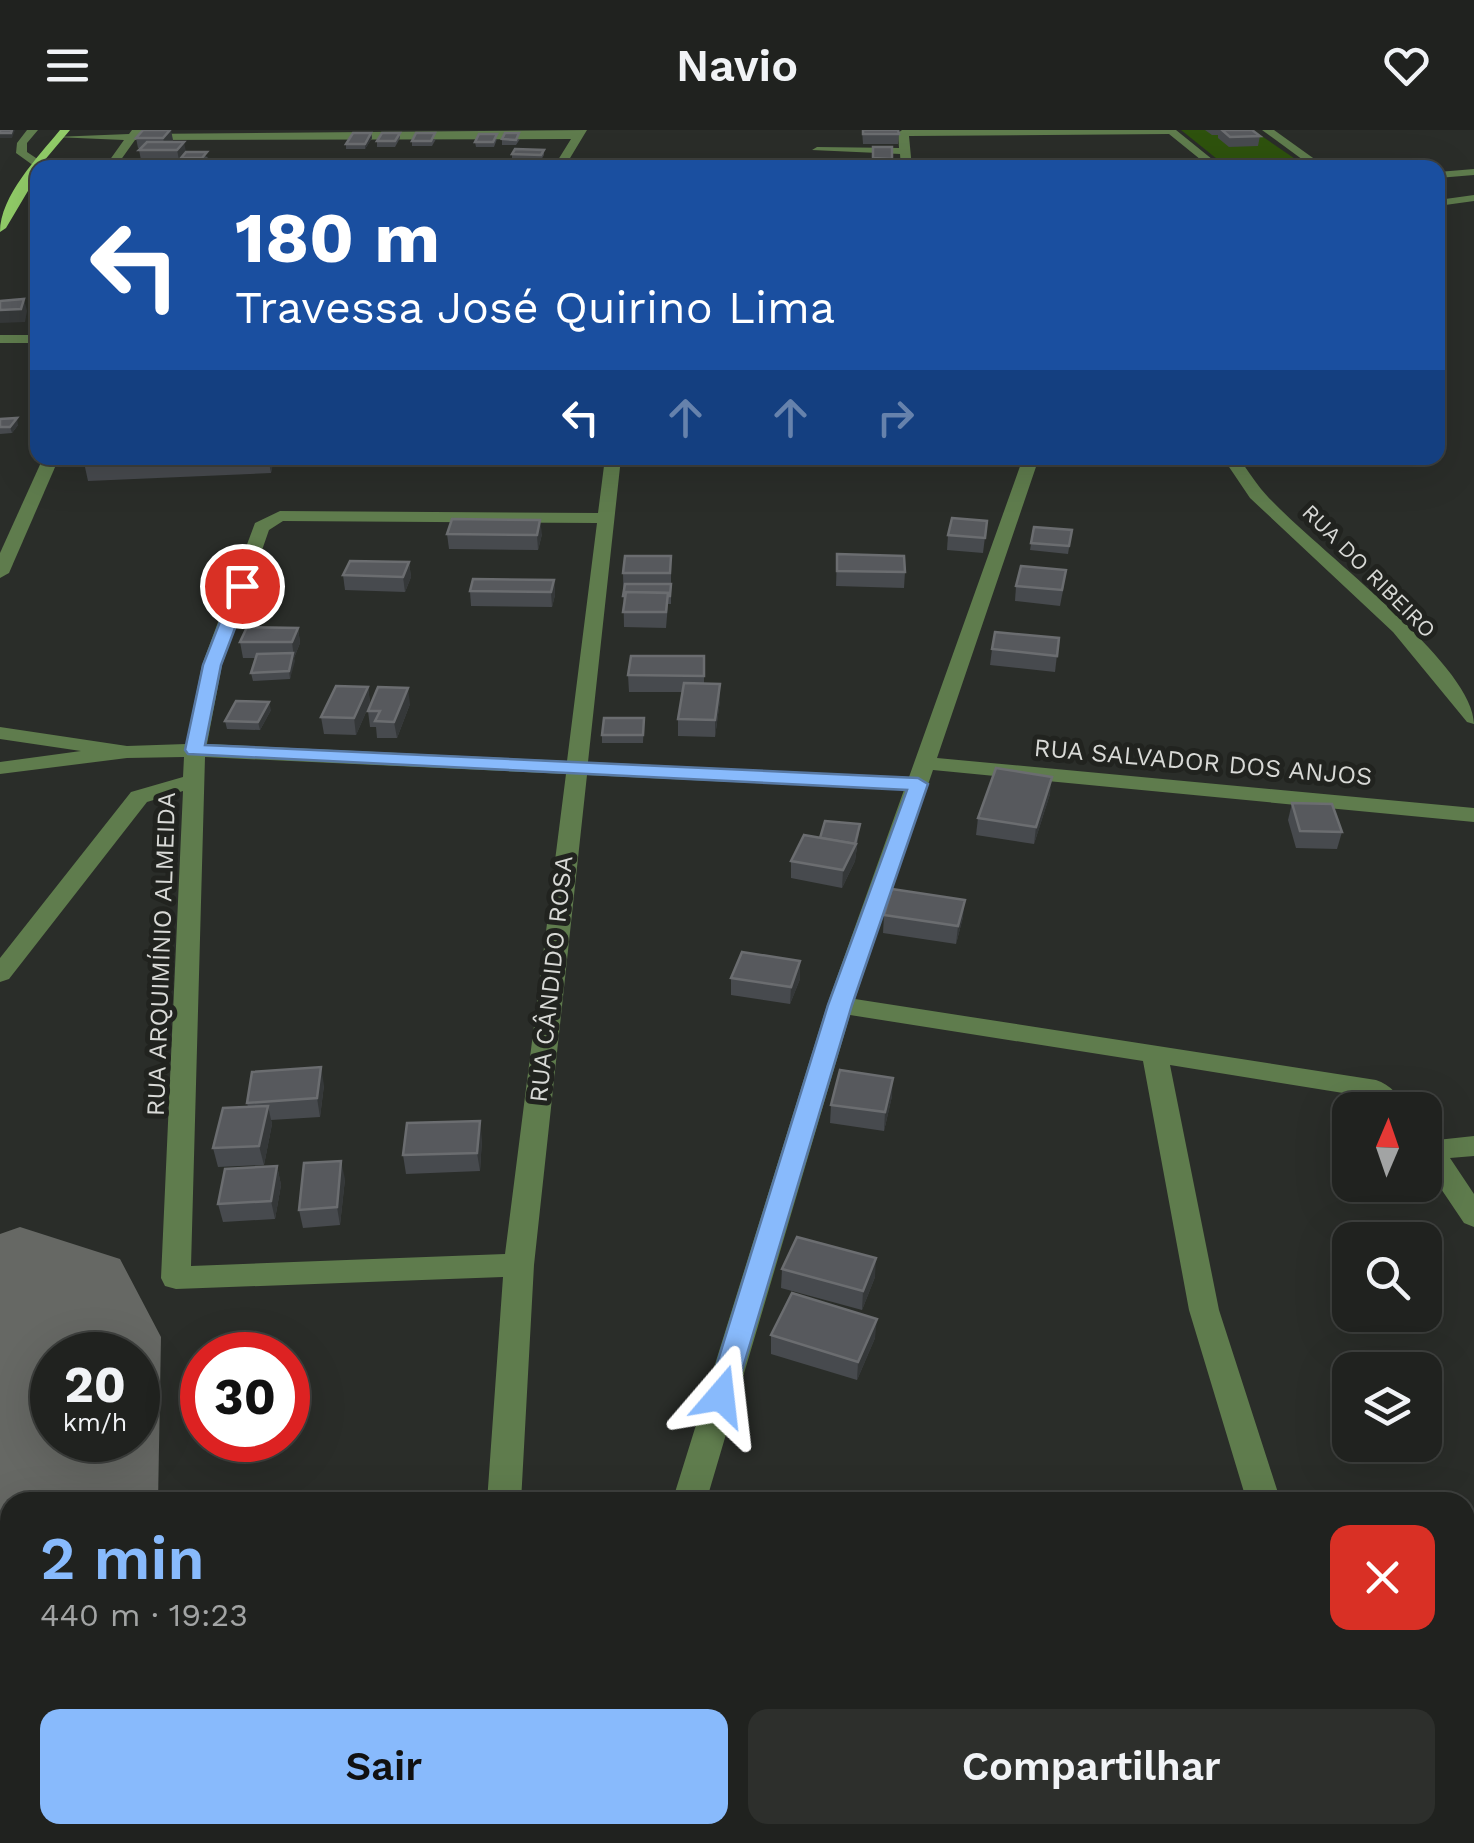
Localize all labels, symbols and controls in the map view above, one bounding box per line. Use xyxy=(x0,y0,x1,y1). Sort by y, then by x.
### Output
icon: menu xyxy=(40,38,95,93)
icon: heart xyxy=(1379,38,1434,93)
text: Navio xyxy=(676,39,798,92)
text: 180 m xyxy=(235,197,440,279)
icon: left xyxy=(70,200,200,330)
text: Travessa José Quirino Lima xyxy=(235,281,835,334)
icon: left xyxy=(553,390,608,445)
icon: ahead xyxy=(658,390,713,445)
icon: ahead xyxy=(763,390,818,445)
icon: right xyxy=(868,390,923,445)
street label: RUA DO RIBEIRO xyxy=(1297,499,1441,643)
pin xyxy=(200,544,285,629)
icon: arrive xyxy=(215,559,270,614)
street label: RUA SALVADOR DOS ANJOS xyxy=(1033,733,1373,791)
street label: RUA ARQUIMÍNIO ALMEIDA xyxy=(141,791,181,1117)
street label: RUA CÂNDIDO ROSA xyxy=(524,854,578,1104)
north arrow xyxy=(1332,1092,1442,1202)
map controls xyxy=(1332,1092,1442,1462)
button: search xyxy=(1332,1222,1442,1332)
speed limit sign: 30 xyxy=(180,1332,310,1462)
position arrow xyxy=(669,1344,773,1448)
button: layers xyxy=(1332,1352,1442,1462)
text: 20 xyxy=(64,1355,126,1414)
text: km/h xyxy=(63,1408,127,1437)
text: 2 min xyxy=(40,1523,205,1594)
button: close xyxy=(1330,1525,1435,1630)
text: 440 m · 19:23 xyxy=(40,1596,248,1634)
button: Sair xyxy=(40,1709,728,1824)
button: Compartilhar xyxy=(748,1709,1435,1824)

